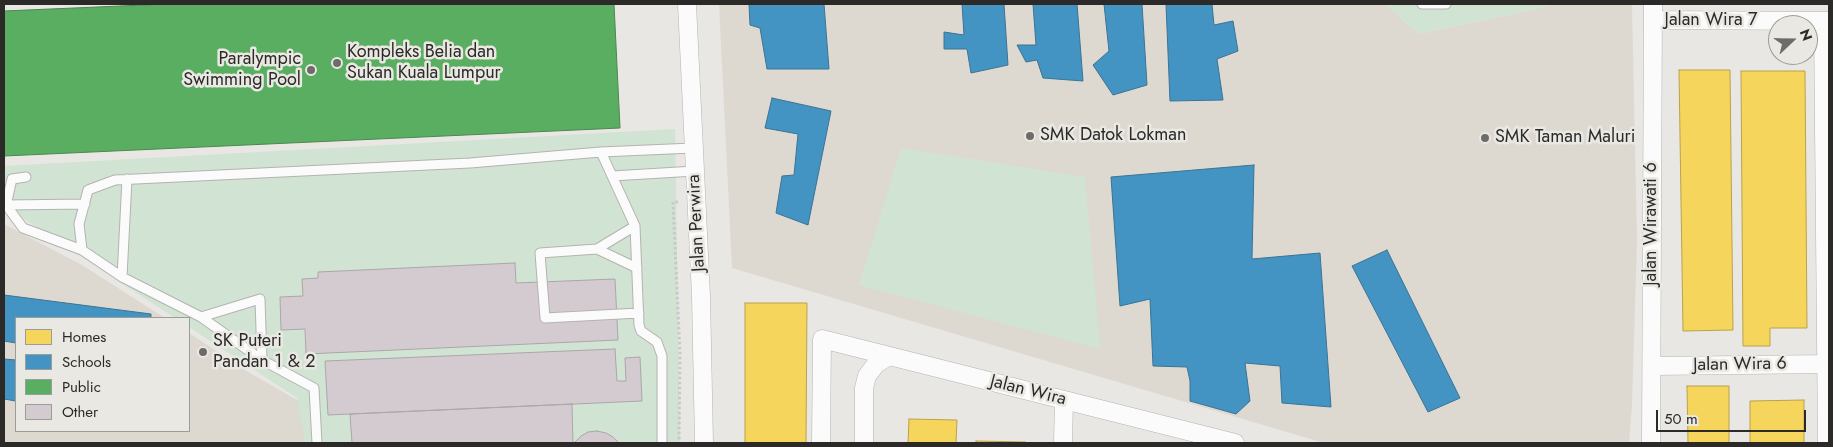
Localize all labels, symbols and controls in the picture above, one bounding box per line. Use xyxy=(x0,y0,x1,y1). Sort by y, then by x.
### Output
street label: Jalan Wira 7 xyxy=(1665,10,1757,32)
north arrow xyxy=(1768,15,1818,65)
text: N xyxy=(1795,26,1817,44)
place label: Kompleks Belia dan Sukan Kuala Lumpur xyxy=(347,42,501,84)
place label: Paralympic Swimming Pool xyxy=(183,49,301,92)
marker: Kompleks Belia dan Sukan Kuala Lumpur xyxy=(331,57,343,69)
marker: Paralympic Swimming Pool xyxy=(305,64,317,76)
place label: SMK Datok Lokman xyxy=(1040,125,1186,147)
place label: SMK Taman Maluri xyxy=(1495,127,1635,149)
marker: SMK Datok Lokman xyxy=(1024,130,1036,142)
marker: SMK Taman Maluri xyxy=(1479,132,1491,144)
street label: Jalan Wirawati 6 xyxy=(1641,162,1663,286)
street label: Jalan Perwira xyxy=(684,174,710,272)
legend xyxy=(15,317,190,432)
text: Homes xyxy=(62,326,106,348)
place label: SK Puteri Pandan 1 & 2 xyxy=(213,331,315,374)
marker: SK Puteri Pandan 1 & 2 xyxy=(197,346,209,358)
text: Schools xyxy=(62,351,111,373)
street label: Jalan Wira 6 xyxy=(1693,353,1787,377)
street label: Jalan Wira xyxy=(988,371,1068,411)
text: Public xyxy=(62,376,101,398)
scale bar xyxy=(1658,400,1808,432)
text: Other xyxy=(62,401,98,423)
text: 50 m xyxy=(1664,408,1698,430)

